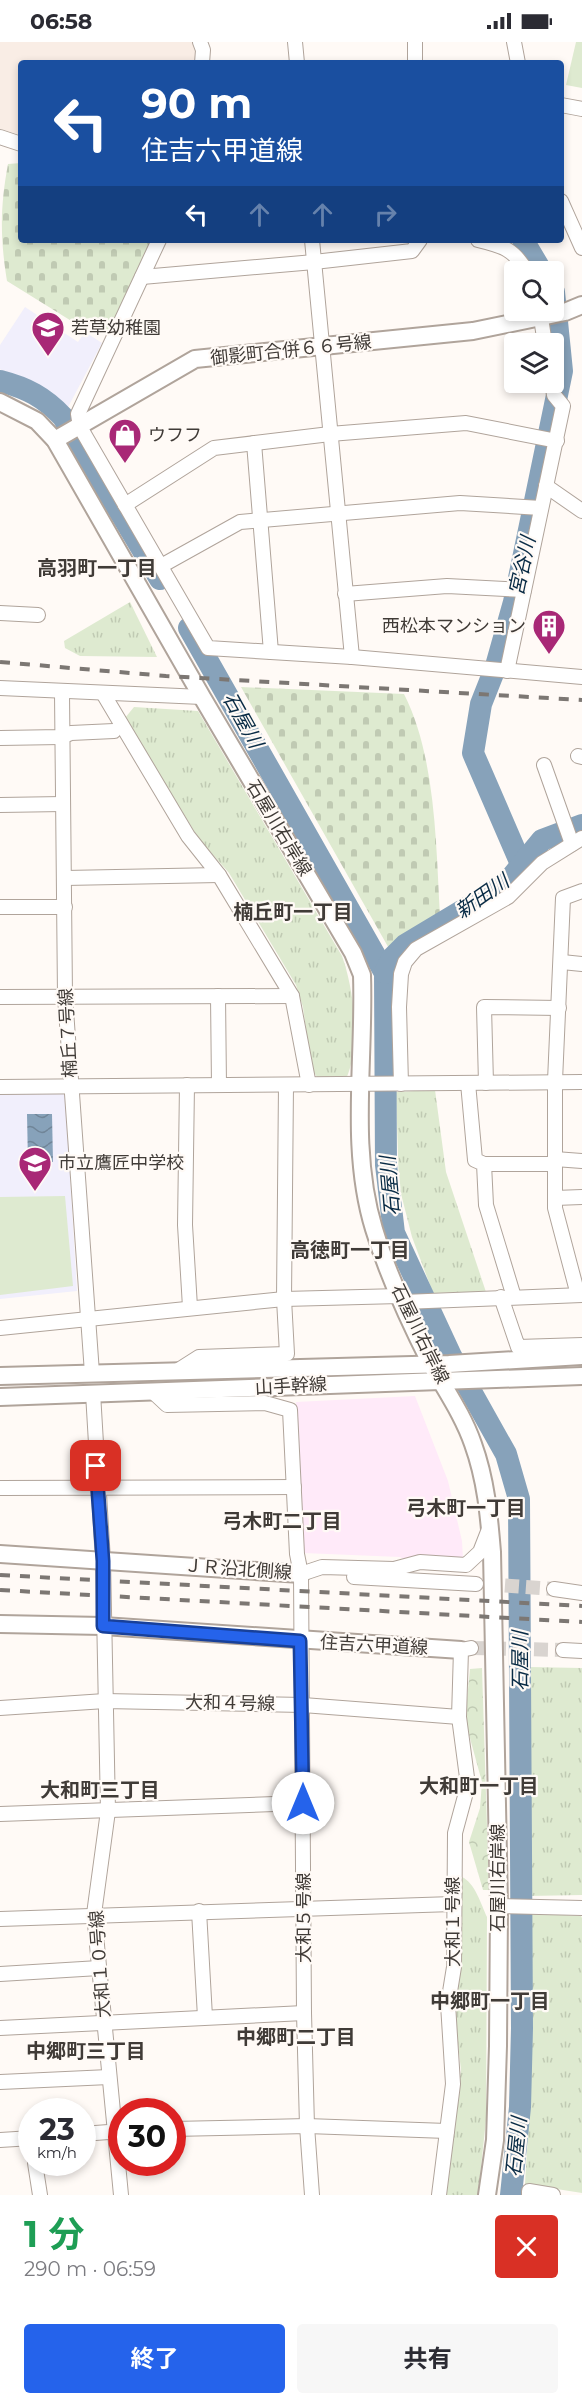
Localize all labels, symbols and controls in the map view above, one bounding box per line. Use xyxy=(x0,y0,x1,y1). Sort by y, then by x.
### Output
text: 06:58 xyxy=(30,8,92,35)
text: 90 m xyxy=(141,77,252,129)
icon: left xyxy=(42,84,120,162)
text: 住吉六甲道線 xyxy=(141,134,303,167)
icon: left xyxy=(180,198,213,231)
icon: ahead xyxy=(243,198,276,231)
icon: ahead xyxy=(306,198,339,231)
icon: right xyxy=(369,198,402,231)
map controls xyxy=(504,261,564,393)
button: search xyxy=(504,261,564,321)
school or university icon: 若草幼稚園 xyxy=(30,310,66,357)
place label: 若草幼稚園 xyxy=(71,317,161,339)
street label: 御影町合併６６号線 xyxy=(209,331,373,369)
button: layers xyxy=(504,333,564,393)
shop icon: ウフフ xyxy=(107,417,143,464)
place label: ウフフ xyxy=(148,424,202,446)
water label: 宮谷川 xyxy=(504,532,540,598)
district label: 高羽町一丁目 xyxy=(37,556,157,580)
building icon: 西松本マンション xyxy=(531,608,567,655)
place label: 西松本マンション xyxy=(382,615,526,637)
water label: 石屋川 xyxy=(218,688,269,754)
street label: 石屋川右岸線 xyxy=(242,776,316,880)
water label: 新田川 xyxy=(451,868,515,923)
district label: 楠丘町一丁目 xyxy=(233,900,353,924)
street label: 楠丘７号線 xyxy=(55,987,81,1079)
school or university icon: 市立鷹匠中学校 xyxy=(17,1145,53,1192)
place label: 市立鷹匠中学校 xyxy=(58,1152,184,1174)
water label: 石屋川 xyxy=(375,1153,405,1217)
district label: 高徳町一丁目 xyxy=(290,1238,410,1262)
street label: 石屋川右岸線 xyxy=(386,1281,454,1387)
street label: 山手幹線 xyxy=(254,1373,328,1399)
pin xyxy=(70,1440,121,1491)
icon: arrive xyxy=(79,1449,112,1482)
district label: 弓木町一丁目 xyxy=(406,1496,526,1520)
district label: 弓木町二丁目 xyxy=(222,1509,342,1533)
street label: ＪＲ沿北側線 xyxy=(183,1554,293,1584)
water label: 石屋川 xyxy=(508,1629,532,1691)
street label: 住吉六甲道線 xyxy=(319,1631,429,1659)
street label: 大和４号線 xyxy=(185,1691,275,1715)
position arrow xyxy=(271,1771,335,1835)
district label: 大和町一丁目 xyxy=(419,1774,539,1798)
district label: 大和町三丁目 xyxy=(40,1778,160,1802)
street label: 石屋川右岸線 xyxy=(487,1824,509,1932)
street label: 大和５号線 xyxy=(293,1873,315,1963)
street label: 大和１号線 xyxy=(442,1877,464,1967)
street label: 大和１０号線 xyxy=(85,1909,115,2019)
district label: 中郷町一丁目 xyxy=(430,1989,550,2013)
district label: 中郷町二丁目 xyxy=(236,2025,356,2049)
district label: 中郷町三丁目 xyxy=(26,2039,146,2063)
speed limit sign: 30 xyxy=(108,2098,186,2176)
text: 23 xyxy=(39,2111,75,2148)
water label: 石屋川 xyxy=(501,2114,531,2178)
text: km/h xyxy=(37,2143,77,2162)
text: 1 分 xyxy=(24,2212,84,2256)
button: close xyxy=(495,2215,558,2278)
text: 290 m · 06:59 xyxy=(24,2257,156,2281)
button: 終了 xyxy=(24,2324,285,2393)
button: 共有 xyxy=(297,2324,558,2393)

